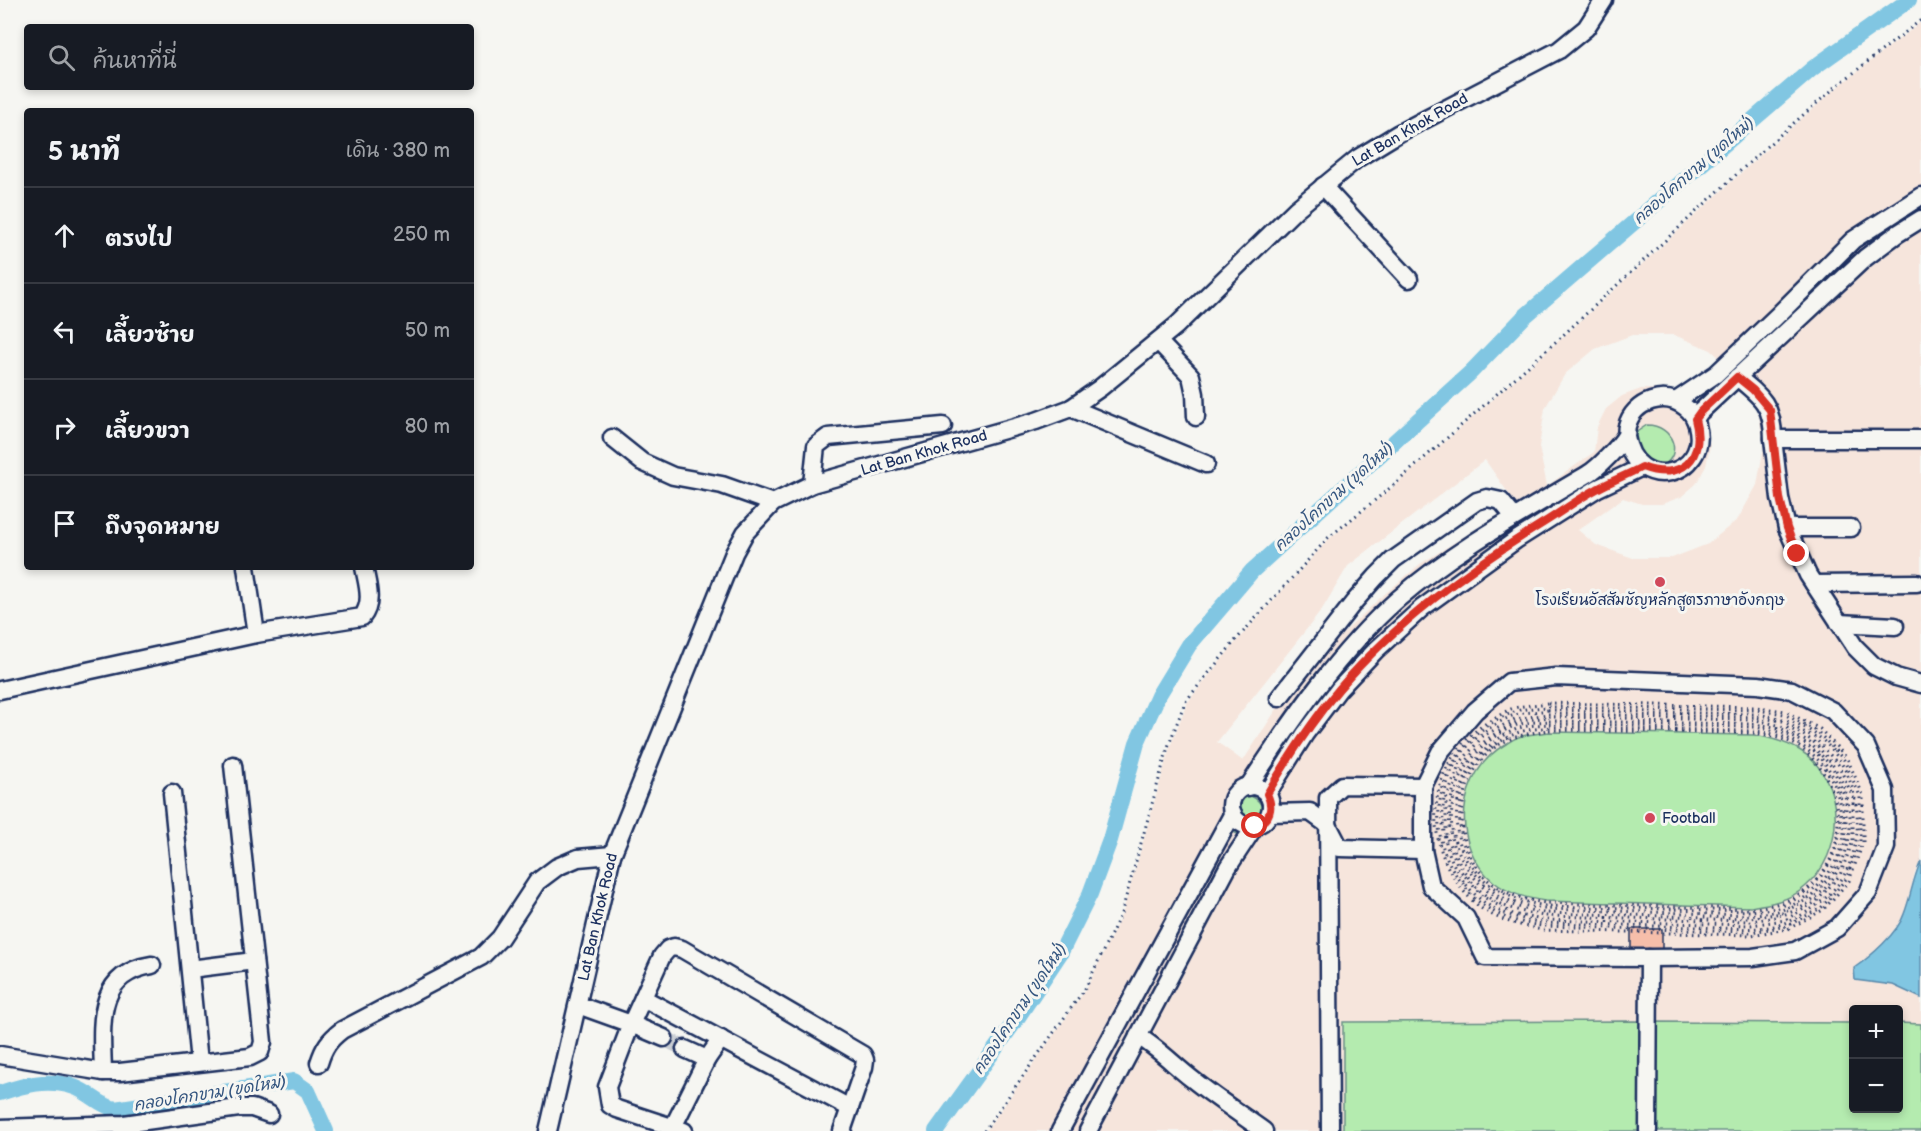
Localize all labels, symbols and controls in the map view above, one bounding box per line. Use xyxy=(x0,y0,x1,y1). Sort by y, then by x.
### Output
search box xyxy=(24,24,474,90)
icon: search xyxy=(45,41,78,74)
text: ค้นหาที่นี่ xyxy=(93,48,177,75)
street label: Lat Ban Khok Road xyxy=(1349,89,1471,171)
water label: คลองโคกขาม (ขุดใหม่) xyxy=(1628,112,1760,230)
text: 5 นาที xyxy=(48,137,120,168)
text: เดิน · 380 m xyxy=(346,139,450,163)
icon: ahead xyxy=(48,219,81,252)
text: 250 m xyxy=(393,223,450,247)
text: ตรงไป xyxy=(105,226,173,253)
icon: left xyxy=(48,315,81,348)
text: 50 m xyxy=(405,319,450,343)
text: เลี้ยวซ้าย xyxy=(105,322,195,349)
icon: right xyxy=(48,411,81,444)
text: 80 m xyxy=(405,415,450,439)
text: เลี้ยวขวา xyxy=(105,418,189,445)
street label: Lat Ban Khok Road xyxy=(859,426,989,480)
water label: คลองโคกขาม (ขุดใหม่) xyxy=(1269,437,1399,557)
icon: arrive xyxy=(48,507,81,540)
text: ถึงจุดหมาย xyxy=(105,514,220,541)
route end xyxy=(1783,540,1809,566)
marker: โรงเรียนอัสสัมชัญหลักสูตรภาษาอังกฤษ xyxy=(1653,575,1667,589)
place label: โรงเรียนอัสสัมชัญหลักสูตรภาษาอังกฤษ xyxy=(1536,590,1785,611)
place label: Football xyxy=(1662,809,1716,828)
marker: Football xyxy=(1643,811,1657,825)
route start xyxy=(1241,812,1267,838)
street label: Lat Ban Khok Road xyxy=(574,851,622,983)
water label: คลองโคกขาม (ขุดใหม่) xyxy=(968,939,1073,1079)
map controls xyxy=(1849,1005,1903,1113)
button: + xyxy=(1849,1005,1903,1059)
button: − xyxy=(1849,1059,1903,1113)
water label: คลองโคกขาม (ขุดใหม่) xyxy=(132,1071,288,1117)

